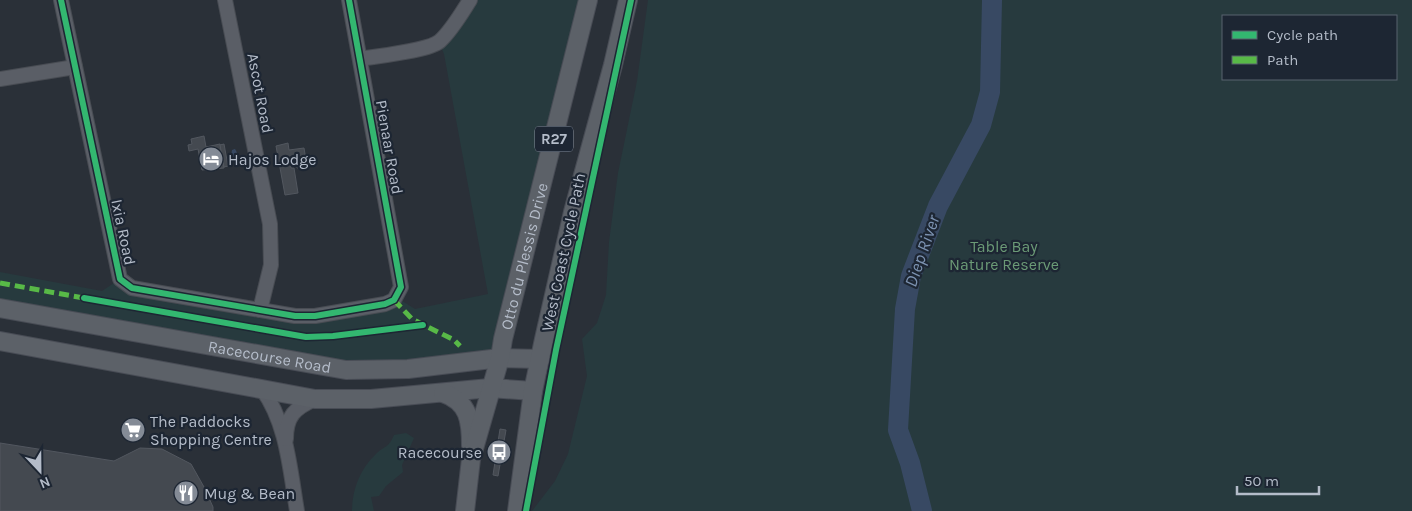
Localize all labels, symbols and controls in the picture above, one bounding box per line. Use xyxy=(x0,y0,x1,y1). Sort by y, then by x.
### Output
legend xyxy=(1222,15,1397,80)
text: Cycle path xyxy=(1267,26,1338,44)
street label: Ascot Road xyxy=(243,51,278,135)
text: Path xyxy=(1267,51,1298,69)
street label: Pienaar Road xyxy=(372,98,407,196)
road number: R27 xyxy=(535,126,573,152)
hotel icon: Hajos Lodge xyxy=(198,146,224,172)
place label: Hajos Lodge xyxy=(228,150,316,169)
street label: West Coast Cycle Path xyxy=(537,171,590,333)
street label: Otto du Plessis Drive xyxy=(497,181,552,332)
street label: Ixia Road xyxy=(107,197,140,267)
water label: Diep River xyxy=(899,211,945,290)
park label: Table Bay Nature Reserve xyxy=(949,237,1059,274)
street label: Racecourse Road xyxy=(206,336,333,377)
place label: The Paddocks Shopping Centre xyxy=(150,412,272,449)
supermarket icon: The Paddocks Shopping Centre xyxy=(120,417,146,443)
bus stop icon: Racecourse xyxy=(486,439,512,465)
place label: Racecourse xyxy=(398,443,482,462)
north arrow xyxy=(15,446,65,496)
scale bar xyxy=(1237,464,1320,496)
text: 50 m xyxy=(1244,472,1279,490)
text: N xyxy=(37,473,53,492)
restaurant icon: Mug & Bean xyxy=(173,480,199,506)
place label: Mug & Bean xyxy=(204,484,295,503)

